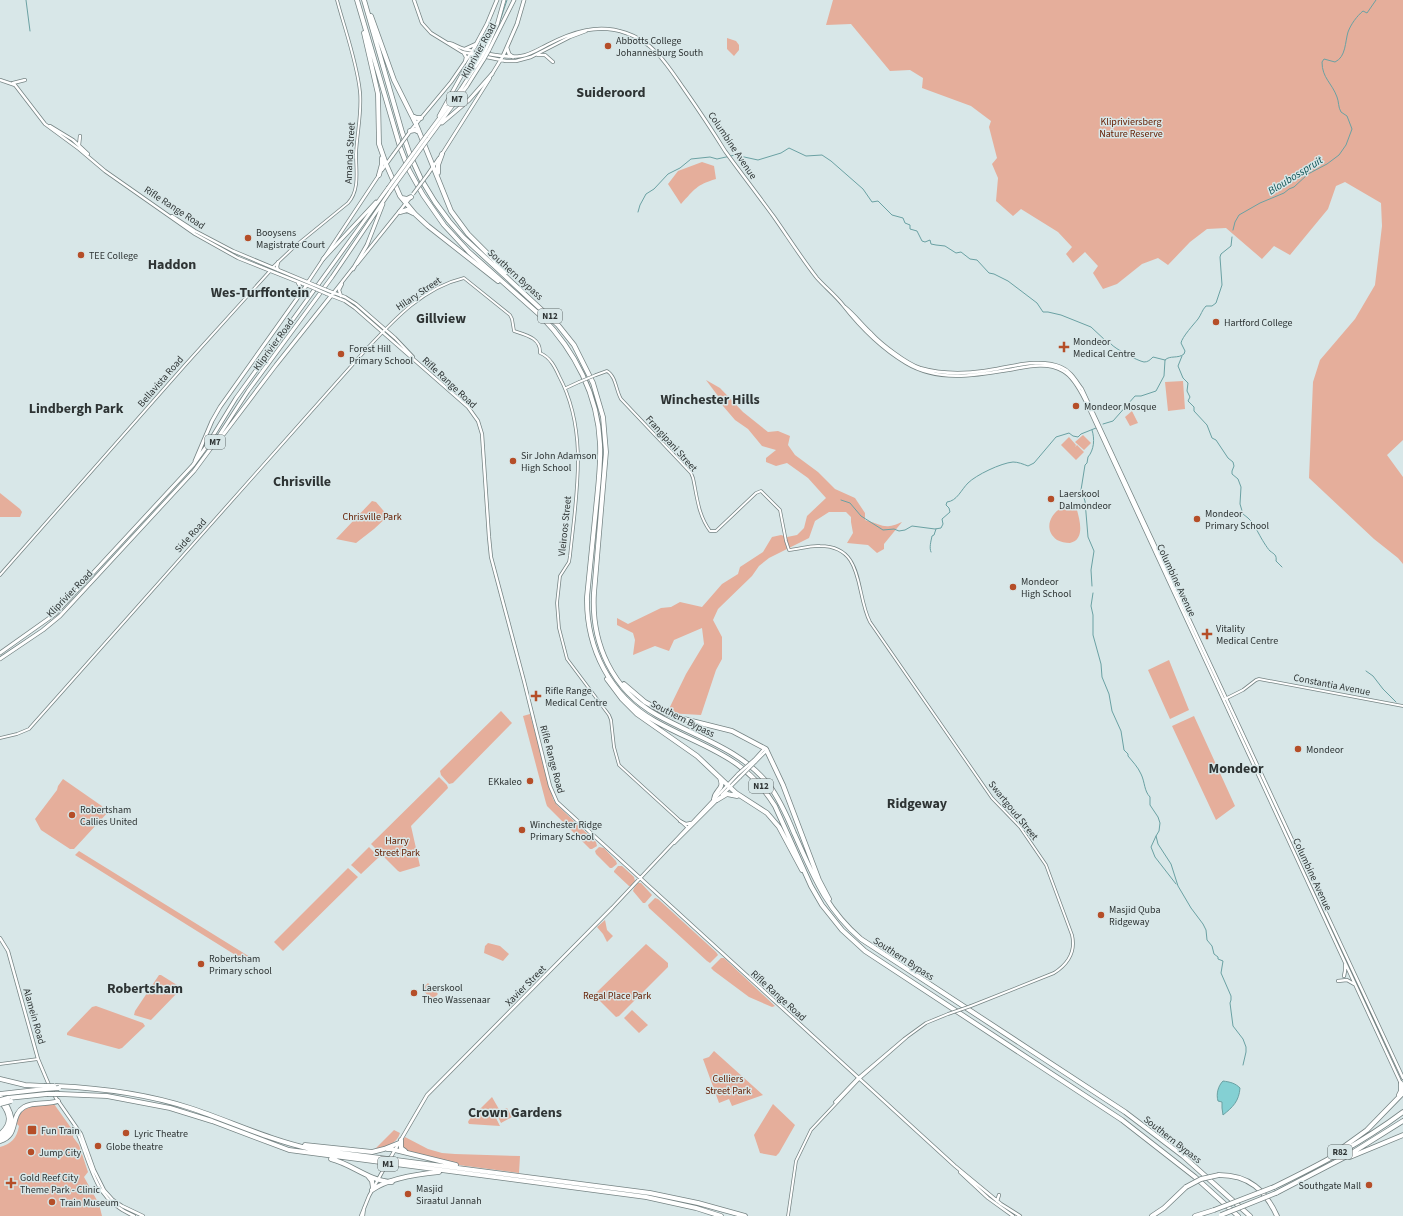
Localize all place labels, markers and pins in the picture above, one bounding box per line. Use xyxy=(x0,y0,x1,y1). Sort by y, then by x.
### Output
place label: Abbotts College Johannesburg South xyxy=(616,34,703,60)
marker: Abbotts College Johannesburg South xyxy=(603,41,613,51)
place label: Booysens Magistrate Court xyxy=(256,226,326,252)
marker: Booysens Magistrate Court xyxy=(243,233,253,243)
place label: TEE College xyxy=(89,249,138,263)
marker: TEE College xyxy=(76,250,86,260)
place label: Hartford College xyxy=(1224,316,1292,330)
marker: Hartford College xyxy=(1211,317,1221,327)
place label: Mondeor Medical Centre xyxy=(1073,335,1135,361)
marker: Mondeor Medical Centre xyxy=(1058,341,1070,353)
place label: Forest Hill Primary School xyxy=(349,342,413,368)
marker: Forest Hill Primary School xyxy=(336,349,346,359)
place label: Mondeor Mosque xyxy=(1084,400,1156,414)
marker: Mondeor Mosque xyxy=(1071,401,1081,411)
place label: Sir John Adamson High School xyxy=(521,449,597,475)
marker: Sir John Adamson High School xyxy=(508,456,518,466)
place label: Laerskool Dalmondeor xyxy=(1059,487,1112,513)
marker: Laerskool Dalmondeor xyxy=(1046,494,1056,504)
place label: Mondeor Primary School xyxy=(1205,507,1269,533)
marker: Mondeor Primary School xyxy=(1192,514,1202,524)
place label: Mondeor High School xyxy=(1021,575,1072,601)
marker: Mondeor High School xyxy=(1008,582,1018,592)
place label: Vitality Medical Centre xyxy=(1216,622,1278,648)
marker: Vitality Medical Centre xyxy=(1201,628,1213,640)
place label: Rifle Range Medical Centre xyxy=(545,684,607,710)
marker: Rifle Range Medical Centre xyxy=(530,690,542,702)
place label: Mondeor xyxy=(1306,743,1344,757)
marker: Mondeor xyxy=(1293,744,1303,754)
place label: EKkaleo xyxy=(488,775,522,789)
marker: EKkaleo xyxy=(525,776,535,786)
place label: Robertsham Callies United xyxy=(80,803,138,829)
marker: Robertsham Callies United xyxy=(67,810,77,820)
place label: Winchester Ridge Primary School xyxy=(530,818,602,844)
marker: Winchester Ridge Primary School xyxy=(517,825,527,835)
place label: Masjid Quba Ridgeway xyxy=(1109,903,1161,929)
marker: Masjid Quba Ridgeway xyxy=(1096,910,1106,920)
place label: Robertsham Primary school xyxy=(209,952,272,978)
marker: Robertsham Primary school xyxy=(196,959,206,969)
place label: Laerskool Theo Wassenaar xyxy=(422,981,491,1007)
marker: Laerskool Theo Wassenaar xyxy=(409,988,419,998)
marker: Fun Train xyxy=(26,1124,38,1136)
place label: Fun Train xyxy=(41,1124,80,1138)
place label: Lyric Theatre xyxy=(134,1127,188,1141)
marker: Lyric Theatre xyxy=(121,1128,131,1138)
place label: Globe theatre xyxy=(106,1140,163,1154)
marker: Globe theatre xyxy=(93,1141,103,1151)
place label: Jump City xyxy=(39,1146,82,1160)
marker: Jump City xyxy=(26,1147,36,1157)
place label: Gold Reef City Theme Park - Clinic xyxy=(20,1171,100,1197)
marker: Gold Reef City Theme Park - Clinic xyxy=(5,1177,17,1189)
place label: Southgate Mall xyxy=(1299,1179,1361,1193)
marker: Southgate Mall xyxy=(1364,1180,1374,1190)
place label: Masjid Siraatul Jannah xyxy=(416,1182,482,1208)
marker: Masjid Siraatul Jannah xyxy=(403,1189,413,1199)
place label: Train Museum xyxy=(60,1196,119,1210)
marker: Train Museum xyxy=(47,1197,57,1207)

